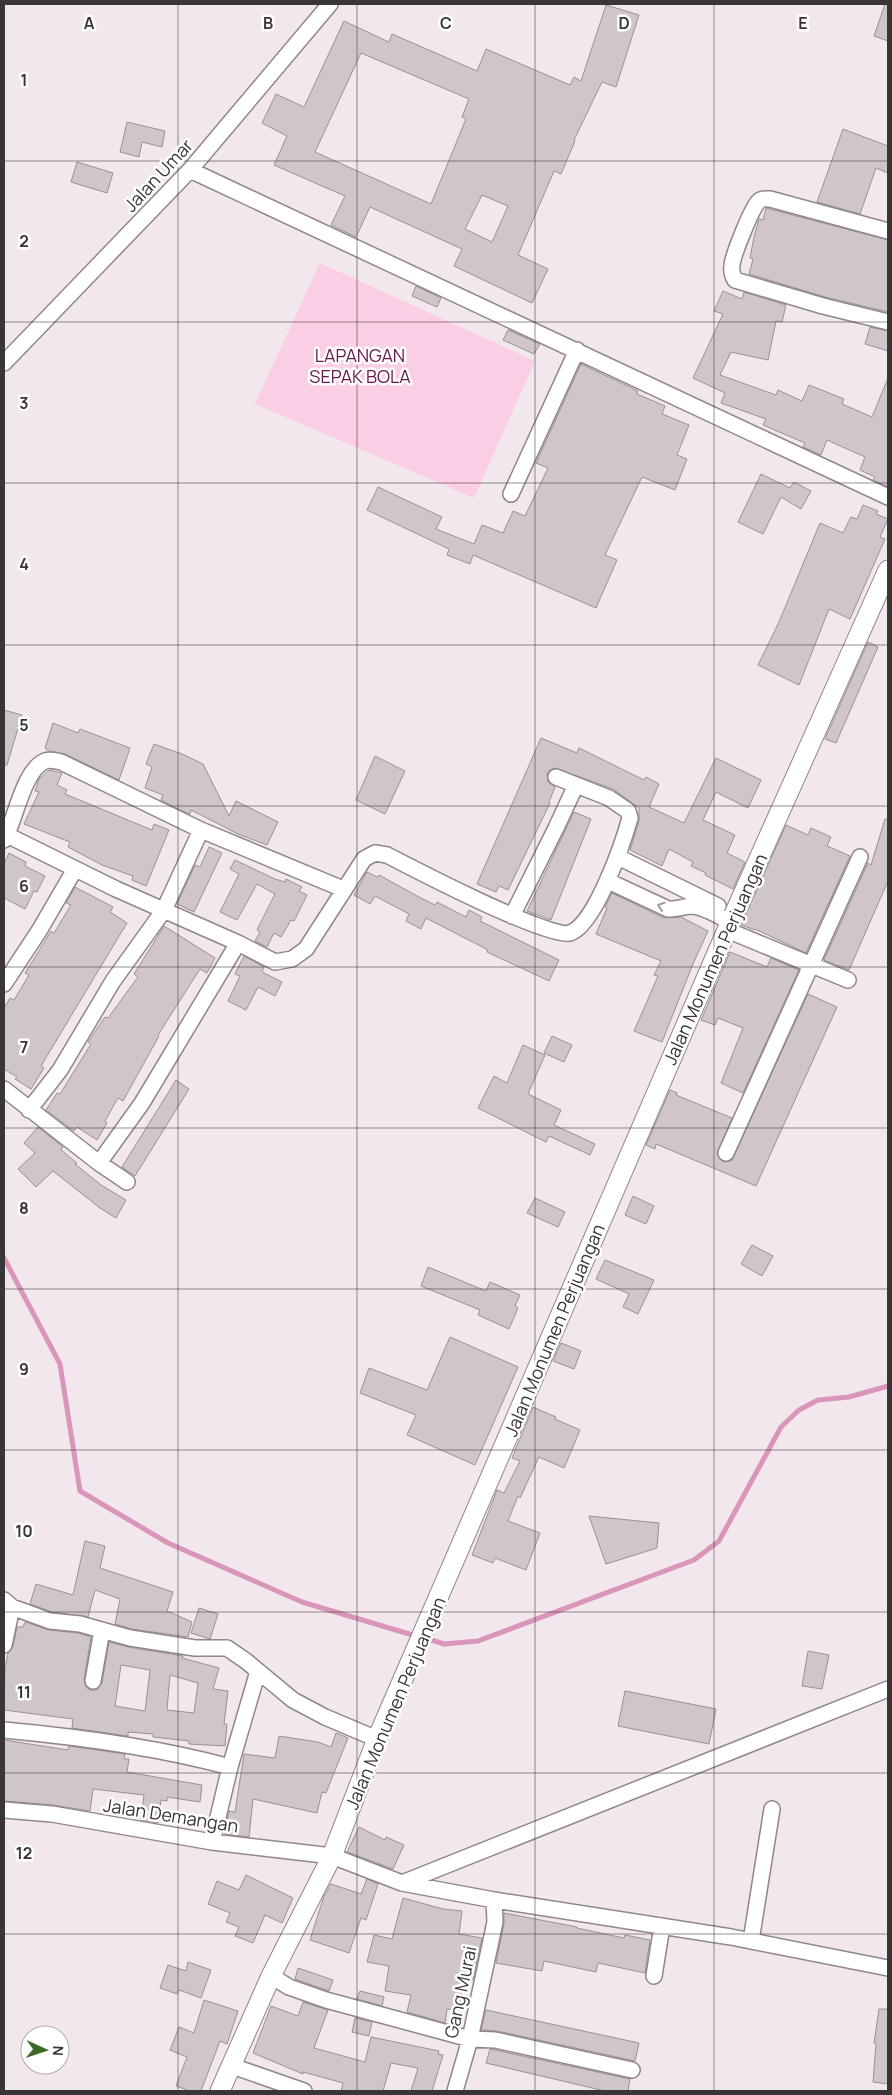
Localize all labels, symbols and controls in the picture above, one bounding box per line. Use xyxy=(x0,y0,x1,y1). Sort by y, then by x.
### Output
text: A xyxy=(84,12,95,34)
text: B xyxy=(263,12,273,34)
text: C xyxy=(440,12,452,34)
text: D xyxy=(618,12,630,34)
text: E xyxy=(798,12,808,34)
text: 1 xyxy=(20,69,28,91)
street label: Jalan Umar xyxy=(118,133,198,217)
text: 2 xyxy=(19,230,29,252)
park label: LAPANGAN SEPAK BOLA xyxy=(309,343,411,388)
text: 3 xyxy=(19,392,29,414)
text: 4 xyxy=(19,553,29,575)
text: 5 xyxy=(19,714,29,736)
street label: Jalan Monumen Perjuangan xyxy=(658,850,772,1068)
text: 6 xyxy=(19,875,29,897)
one-way arrow xyxy=(657,902,666,912)
text: 7 xyxy=(20,1036,28,1058)
text: 8 xyxy=(19,1197,29,1219)
street label: Jalan Monumen Perjuangan xyxy=(498,1220,610,1440)
text: 9 xyxy=(19,1358,29,1380)
text: 10 xyxy=(15,1520,33,1542)
street label: Jalan Monumen Perjuangan xyxy=(339,1593,451,1813)
text: 11 xyxy=(17,1681,31,1703)
street label: Jalan Demangan xyxy=(102,1792,240,1838)
text: 12 xyxy=(16,1842,32,1864)
street label: Gang Murai xyxy=(439,1944,481,2040)
north arrow xyxy=(20,2025,70,2075)
text: N xyxy=(49,2045,68,2056)

